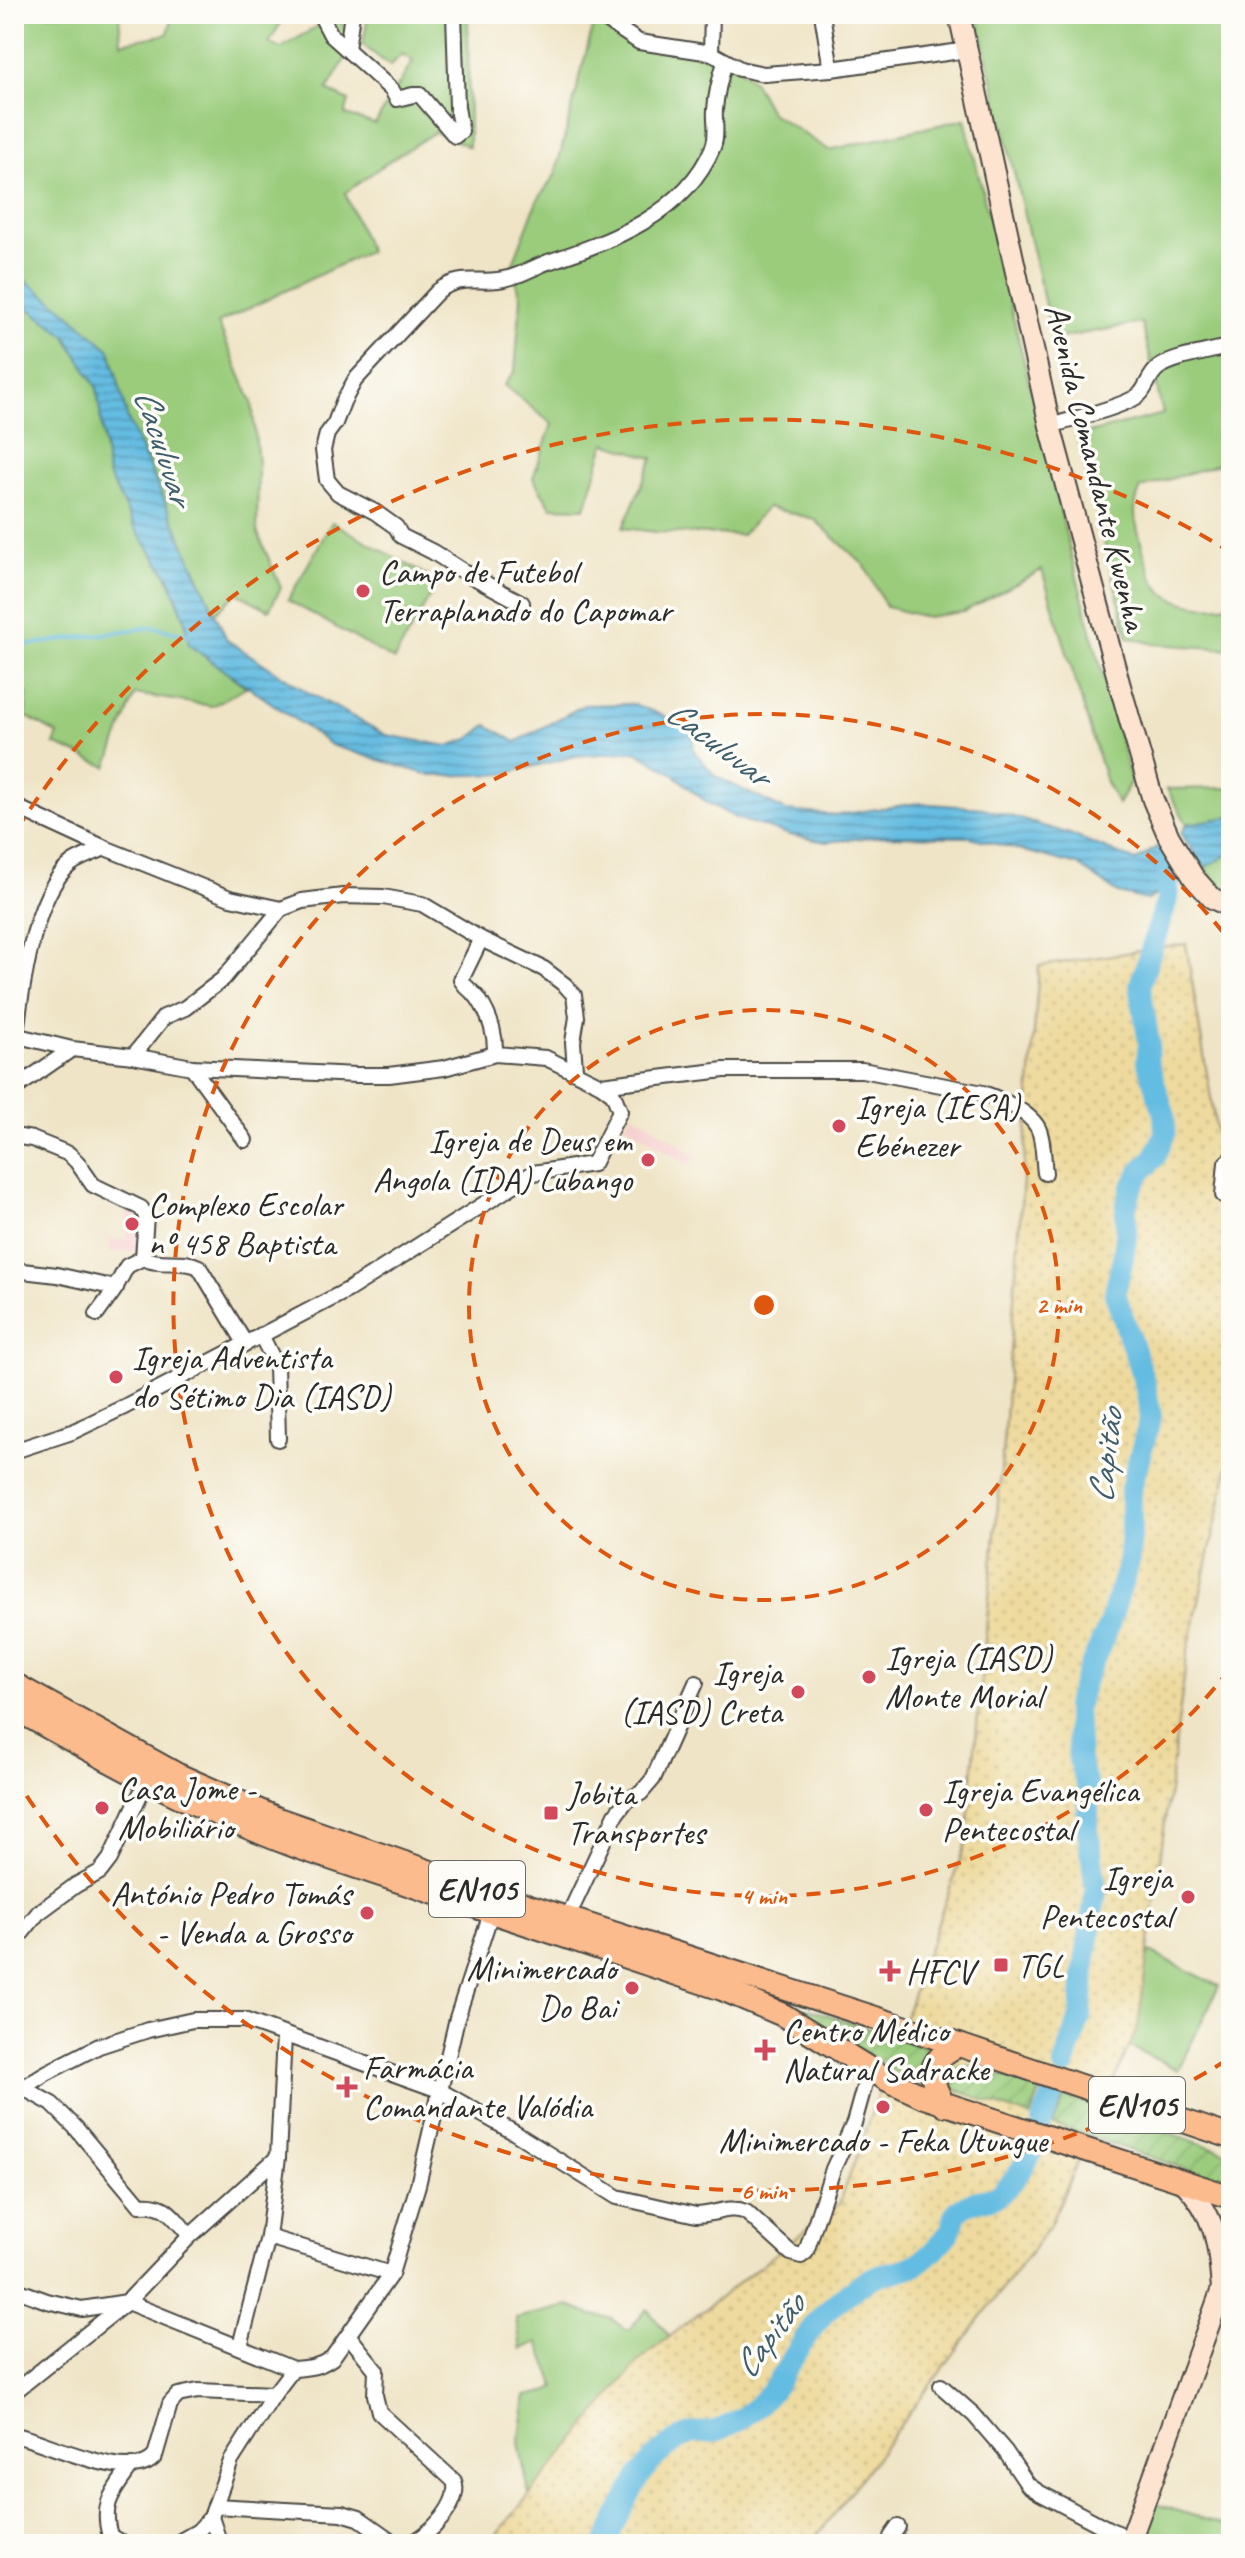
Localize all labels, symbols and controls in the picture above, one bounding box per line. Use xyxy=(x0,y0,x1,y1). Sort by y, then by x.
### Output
street label: Avenida Comandante Kwenha xyxy=(1035,299,1159,638)
water label: Caculuvar xyxy=(124,383,206,516)
place label: Campo de Futebol Terraplanado do Capomar xyxy=(379,550,675,632)
marker: Campo de Futebol Terraplanado do Capomar xyxy=(354,582,372,600)
water label: Caculuvar xyxy=(657,689,785,801)
place label: Igreja (IESA) Ebénezer xyxy=(855,1085,1021,1167)
marker: Igreja (IESA) Ebénezer xyxy=(830,1117,848,1135)
place label: Igreja de Deus em Angola (IDA) Lubango xyxy=(373,1119,634,1201)
marker: Igreja de Deus em Angola (IDA) Lubango xyxy=(639,1151,657,1169)
place label: Complexo Escolar nº 458 Baptista xyxy=(148,1183,345,1265)
marker: Complexo Escolar nº 458 Baptista xyxy=(123,1215,141,1233)
text: 2 min xyxy=(1036,1290,1083,1320)
centre of rings xyxy=(750,1291,778,1319)
place label: Igreja Adventista do Sétimo Dia (IASD) xyxy=(132,1336,392,1418)
marker: Igreja Adventista do Sétimo Dia (IASD) xyxy=(107,1368,125,1386)
water label: Capitão xyxy=(1076,1402,1134,1505)
place label: Igreja (IASD) Monte Morial xyxy=(885,1636,1053,1718)
place label: Igreja (IASD) Creta xyxy=(620,1651,784,1733)
marker: Igreja (IASD) Monte Morial xyxy=(860,1668,878,1686)
marker: Igreja (IASD) Creta xyxy=(789,1683,807,1701)
place label: Casa Jome - Mobiliário xyxy=(118,1767,258,1849)
place label: Igreja Evangélica Pentecostal xyxy=(942,1769,1141,1851)
place label: Jobita Transportes xyxy=(565,1772,708,1854)
marker: Casa Jome - Mobiliário xyxy=(93,1799,111,1817)
marker: Igreja Evangélica Pentecostal xyxy=(917,1801,935,1819)
marker: Jobita Transportes xyxy=(542,1804,560,1822)
place label: Igreja Pentecostal xyxy=(1040,1856,1178,1938)
road number: EN105 xyxy=(429,1861,525,1917)
place label: António Pedro Tomás - Venda a Grosso xyxy=(111,1872,355,1954)
text: 4 min xyxy=(741,1881,788,1911)
marker: Igreja Pentecostal xyxy=(1179,1888,1197,1906)
marker: António Pedro Tomás - Venda a Grosso xyxy=(358,1904,376,1922)
place label: TGL xyxy=(1017,1944,1065,1987)
place label: Minimercado Do Bai xyxy=(467,1947,621,2029)
place label: HFCV xyxy=(906,1950,980,1993)
marker: TGL xyxy=(992,1956,1010,1974)
marker: HFCV xyxy=(881,1962,899,1980)
marker: Minimercado Do Bai xyxy=(623,1979,641,1997)
place label: Centro Médico Natural Sadracke xyxy=(783,2009,991,2091)
marker: Centro Médico Natural Sadracke xyxy=(754,2039,776,2061)
place label: Farmácia Comandante Valódia xyxy=(363,2046,594,2128)
road number: EN105 xyxy=(1089,2077,1185,2133)
marker: Farmácia Comandante Valódia xyxy=(338,2078,356,2096)
marker: Minimercado - Feka Utungue xyxy=(874,2098,892,2116)
place label: Minimercado - Feka Utungue xyxy=(719,2119,1049,2162)
text: 6 min xyxy=(741,2176,788,2206)
water label: Capitão xyxy=(722,2280,818,2387)

